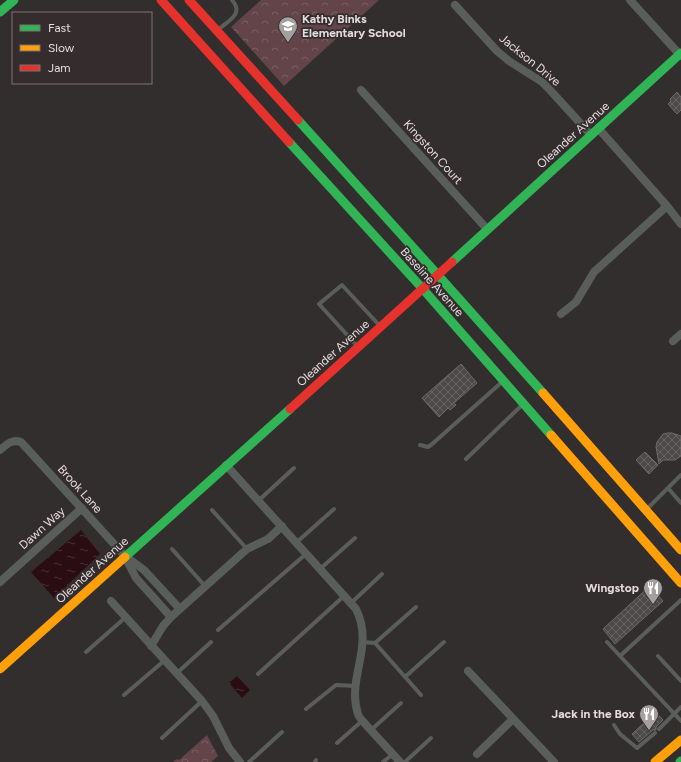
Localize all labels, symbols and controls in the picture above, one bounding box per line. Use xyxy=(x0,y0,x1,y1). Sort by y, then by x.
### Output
legend xyxy=(12,12,152,84)
place label: Kathy Binks Elementary School xyxy=(302,12,406,40)
school or university icon: Kathy Binks Elementary School xyxy=(277,15,299,43)
text: Fast xyxy=(48,21,71,35)
street label: Jackson Drive xyxy=(497,31,564,89)
text: Slow xyxy=(48,41,75,55)
text: Jam xyxy=(48,61,71,75)
street label: Oleander Avenue xyxy=(534,99,612,171)
street label: Kingston Court xyxy=(401,117,466,187)
street label: Baseline Avenue xyxy=(397,245,467,320)
street label: Oleander Avenue xyxy=(294,317,372,389)
street label: Brook Lane xyxy=(55,462,105,516)
street label: Dawn Way xyxy=(16,503,68,552)
street label: Oleander Avenue xyxy=(53,534,131,606)
restaurant icon: Wingstop xyxy=(642,577,664,605)
place label: Wingstop xyxy=(586,581,639,595)
restaurant icon: Jack in the Box xyxy=(638,703,660,731)
place label: Jack in the Box xyxy=(552,707,636,721)

